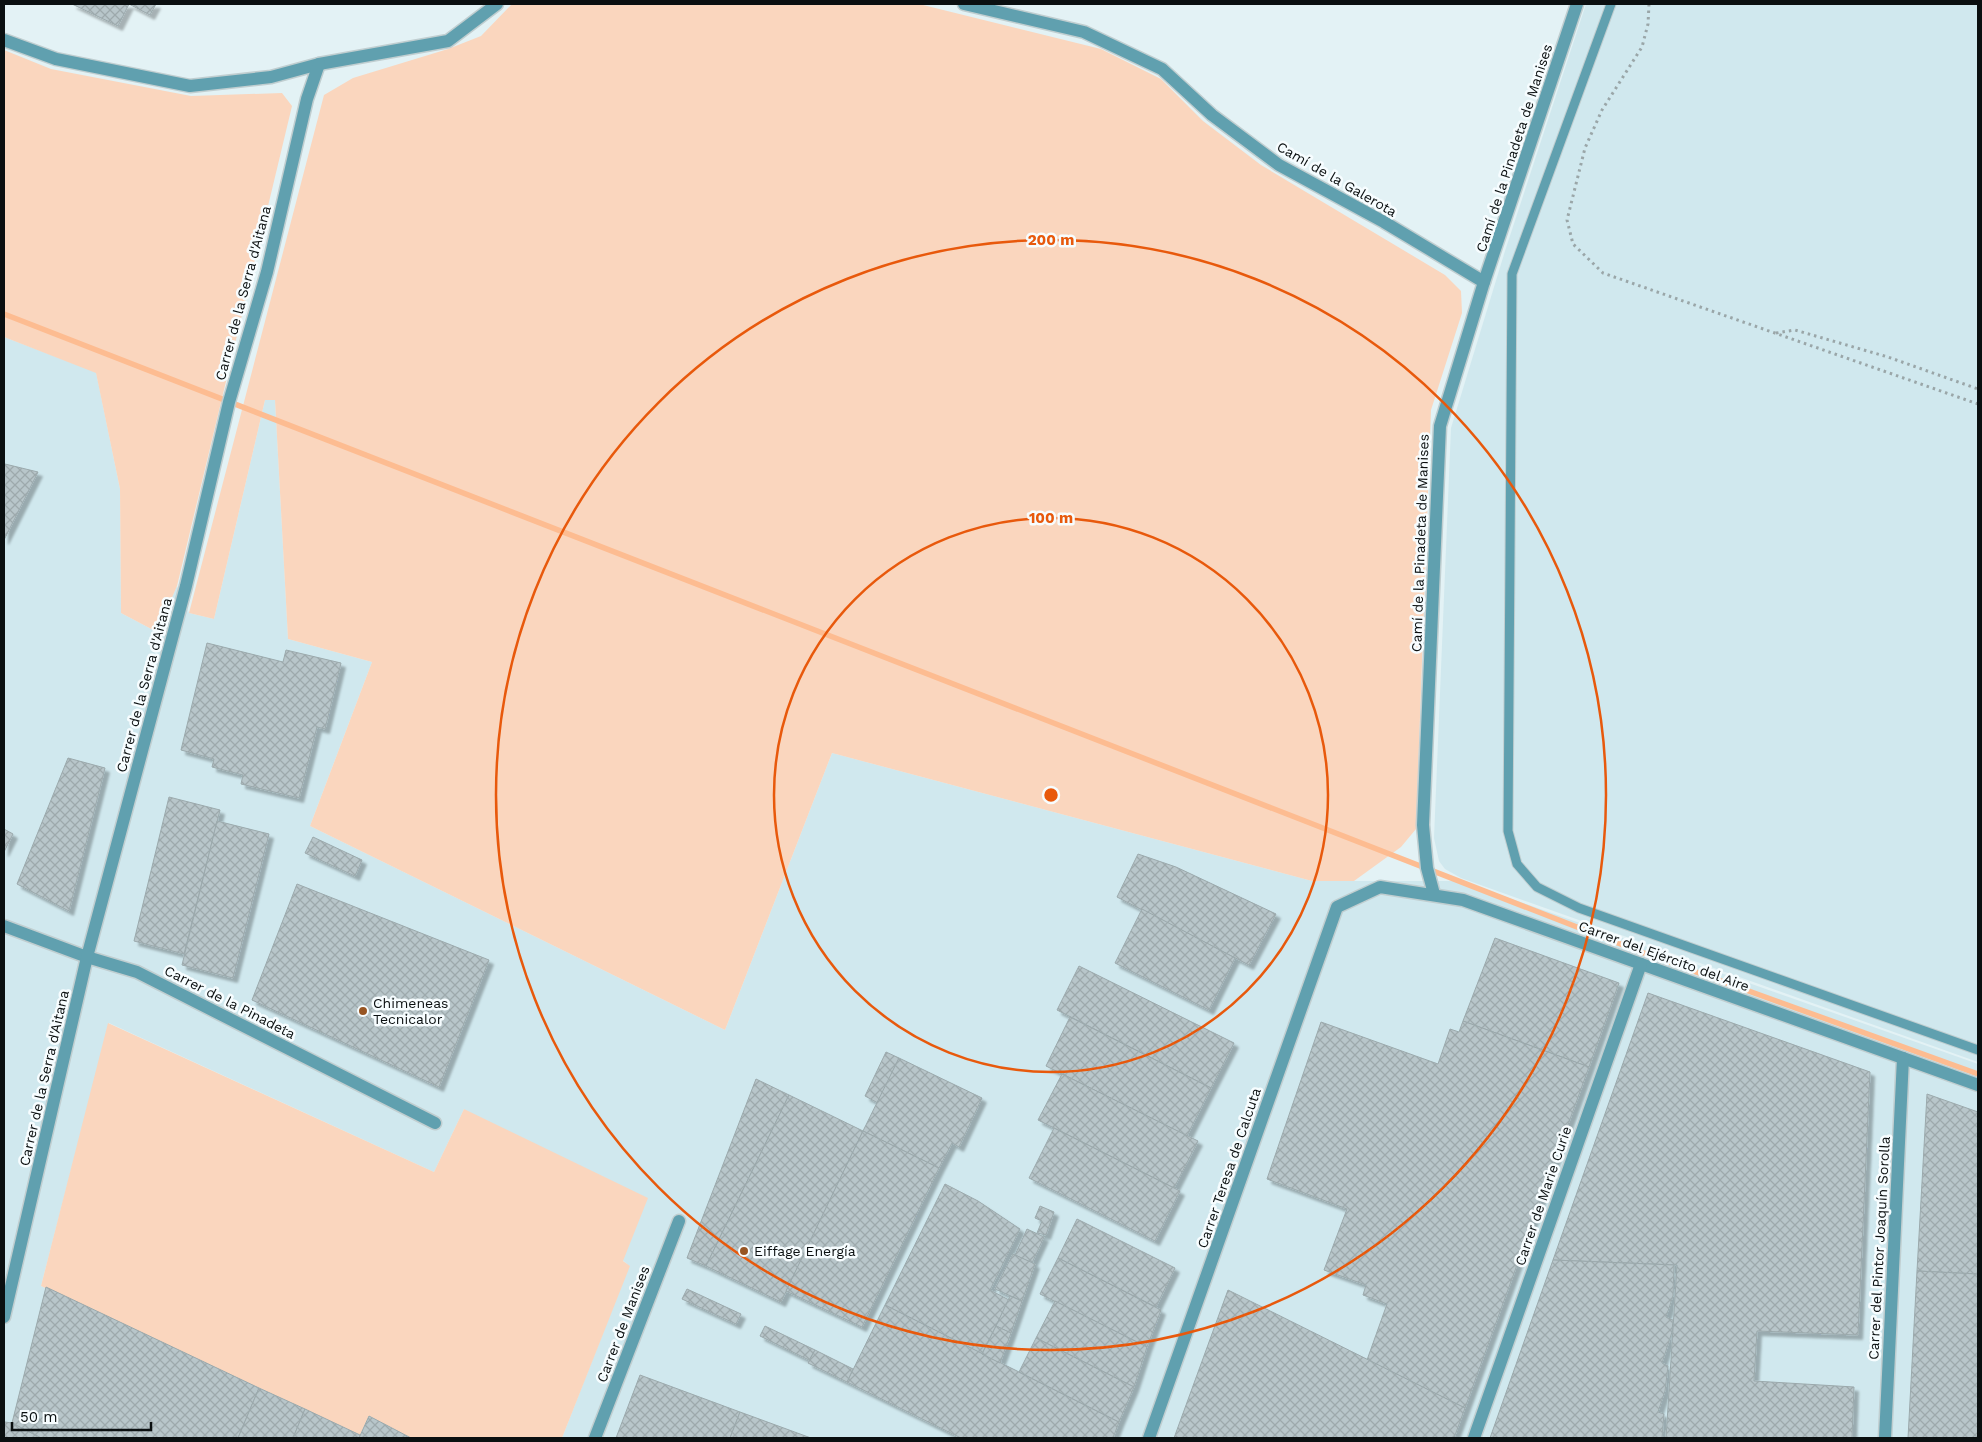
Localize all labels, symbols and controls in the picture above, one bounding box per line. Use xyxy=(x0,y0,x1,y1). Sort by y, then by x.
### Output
street label: Camí de la Pinadeta de Manises xyxy=(1473,42,1555,254)
street label: Camí de la Galerota xyxy=(1274,138,1400,220)
street label: Carrer de la Serra d'Aitana xyxy=(212,204,274,382)
text: 200 m xyxy=(1028,231,1074,249)
street label: Camí de la Pinadeta de Manises xyxy=(1408,434,1432,652)
text: 100 m xyxy=(1029,509,1073,527)
street label: Carrer de la Serra d'Aitana xyxy=(113,596,175,774)
centre of rings xyxy=(1042,786,1060,804)
street label: Carrer del Ejército del Aire xyxy=(1576,918,1752,994)
street label: Carrer de la Pinadeta xyxy=(162,962,298,1042)
street label: Carrer de la Serra d'Aitana xyxy=(16,988,72,1167)
place label: Chimeneas Tecnicalor xyxy=(373,995,448,1027)
marker: Chimeneas Tecnicalor xyxy=(357,1005,369,1017)
street label: Carrer Teresa de Calcuta xyxy=(1194,1086,1264,1250)
street label: Carrer de Marie Curie xyxy=(1512,1124,1574,1268)
street label: Carrer del Pintor Joaquín Sorolla xyxy=(1865,1136,1893,1360)
place label: Eiffage Energía xyxy=(754,1243,856,1259)
marker: Eiffage Energía xyxy=(738,1245,750,1257)
street label: Carrer de Manises xyxy=(593,1263,653,1385)
scale bar xyxy=(12,1400,151,1432)
text: 50 m xyxy=(20,1408,57,1426)

